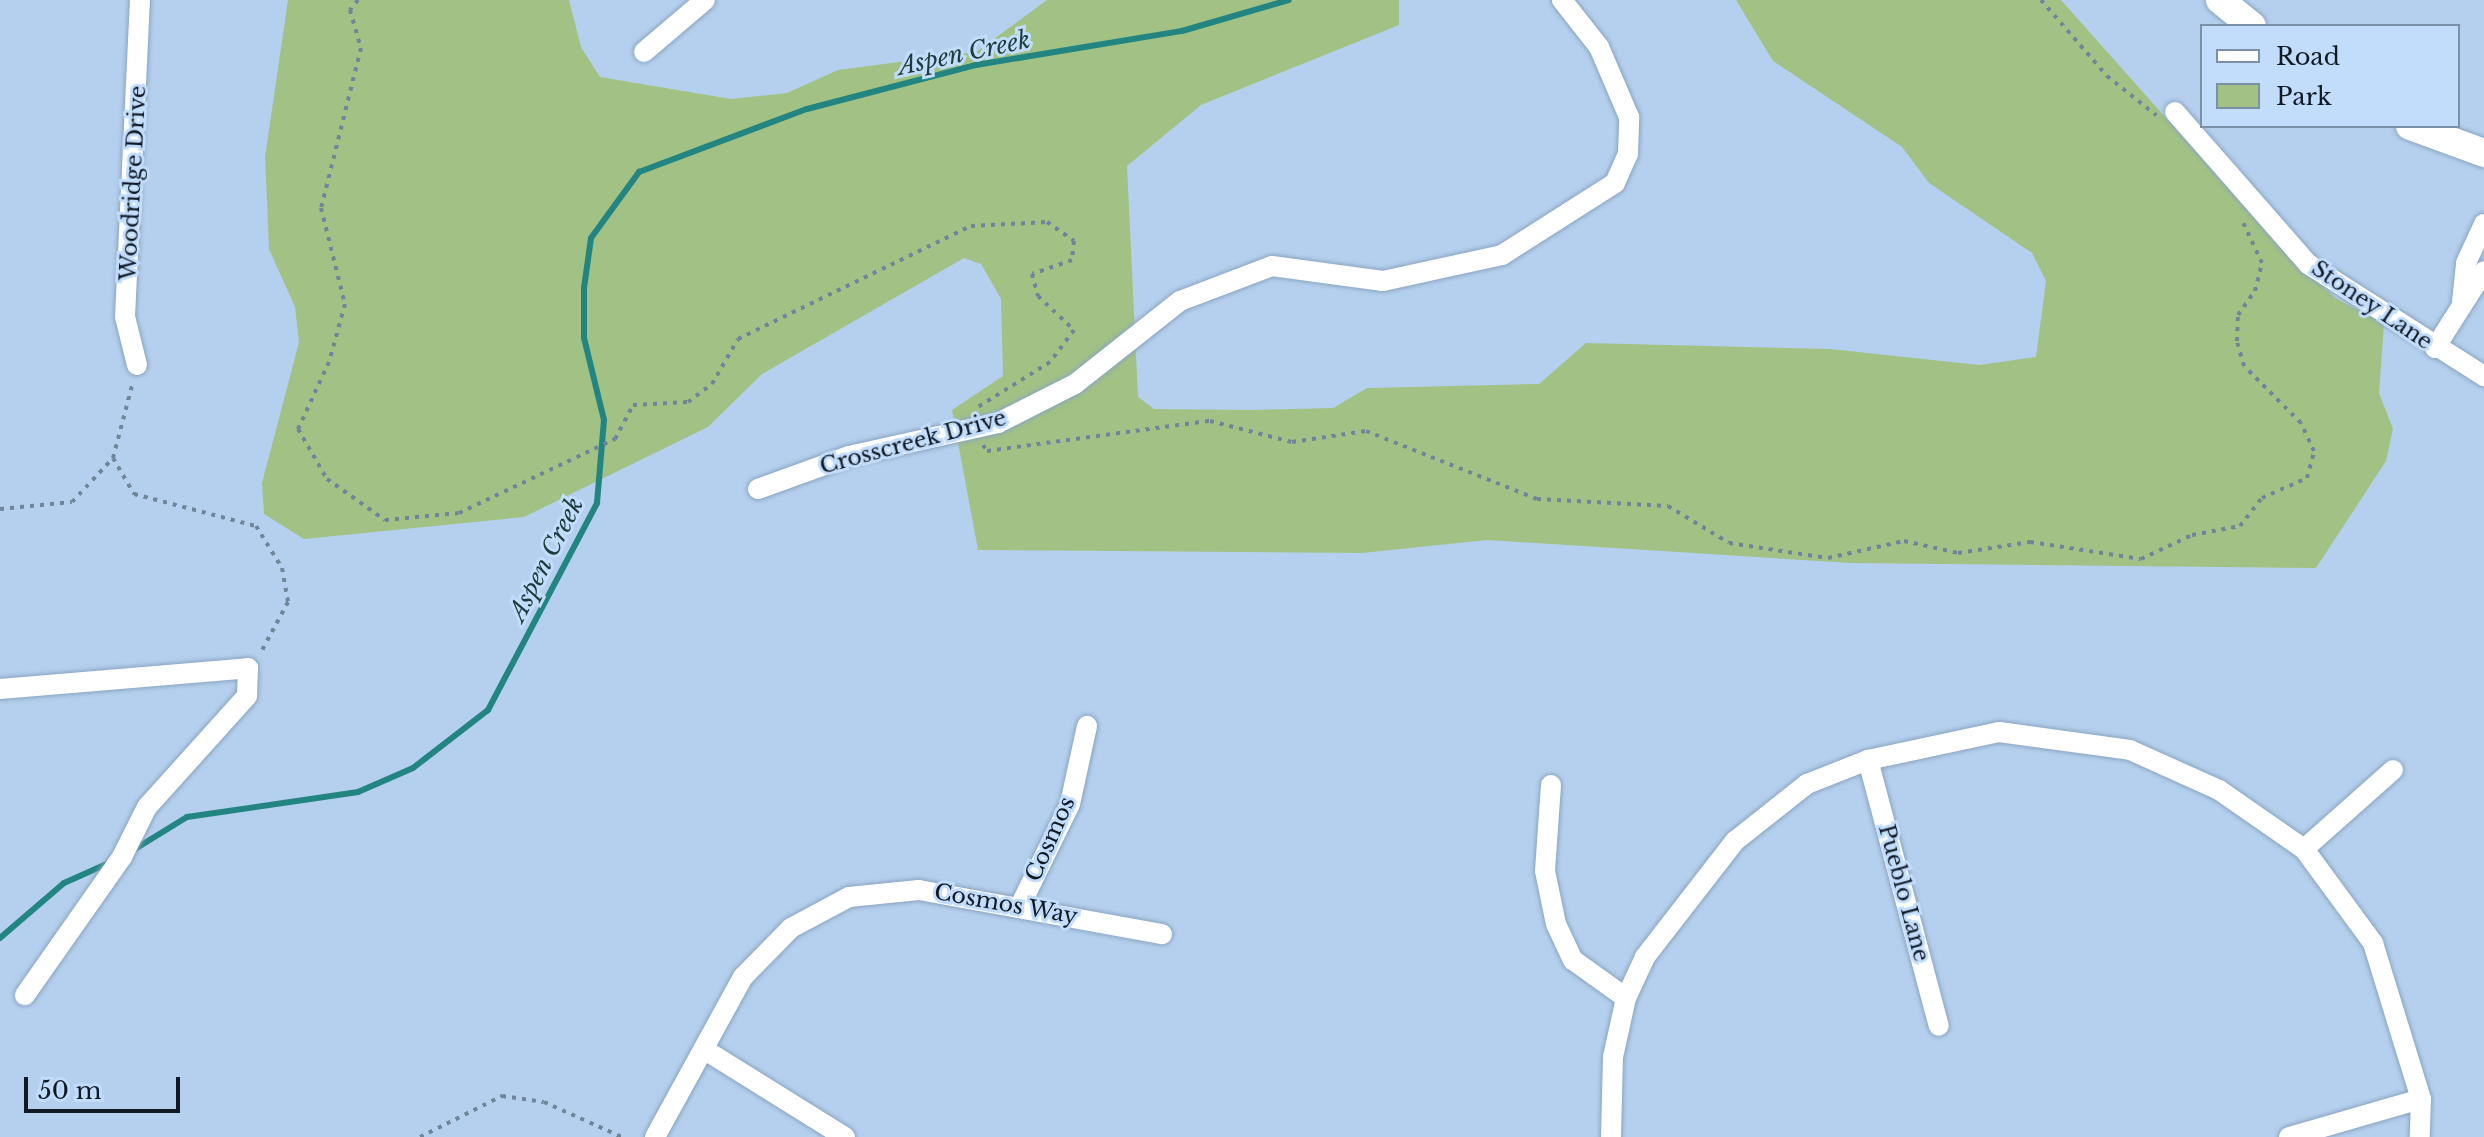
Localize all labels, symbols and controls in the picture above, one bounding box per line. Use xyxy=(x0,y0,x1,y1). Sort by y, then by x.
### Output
legend xyxy=(2200,24,2460,128)
water label: Aspen Creek xyxy=(895,25,1033,81)
text: Road xyxy=(2276,42,2340,71)
text: Park xyxy=(2276,82,2332,111)
street label: Woodridge Drive xyxy=(115,85,151,281)
street label: Stoney Lane xyxy=(2306,255,2438,355)
street label: Crosscreek Drive xyxy=(817,404,1009,480)
water label: Aspen Creek xyxy=(502,492,590,626)
street label: Cosmos xyxy=(1020,793,1080,885)
street label: Pueblo Lane xyxy=(1873,822,1935,964)
street label: Cosmos Way xyxy=(932,878,1080,930)
scale bar xyxy=(28,1061,184,1111)
text: 50 m xyxy=(38,1076,101,1105)

